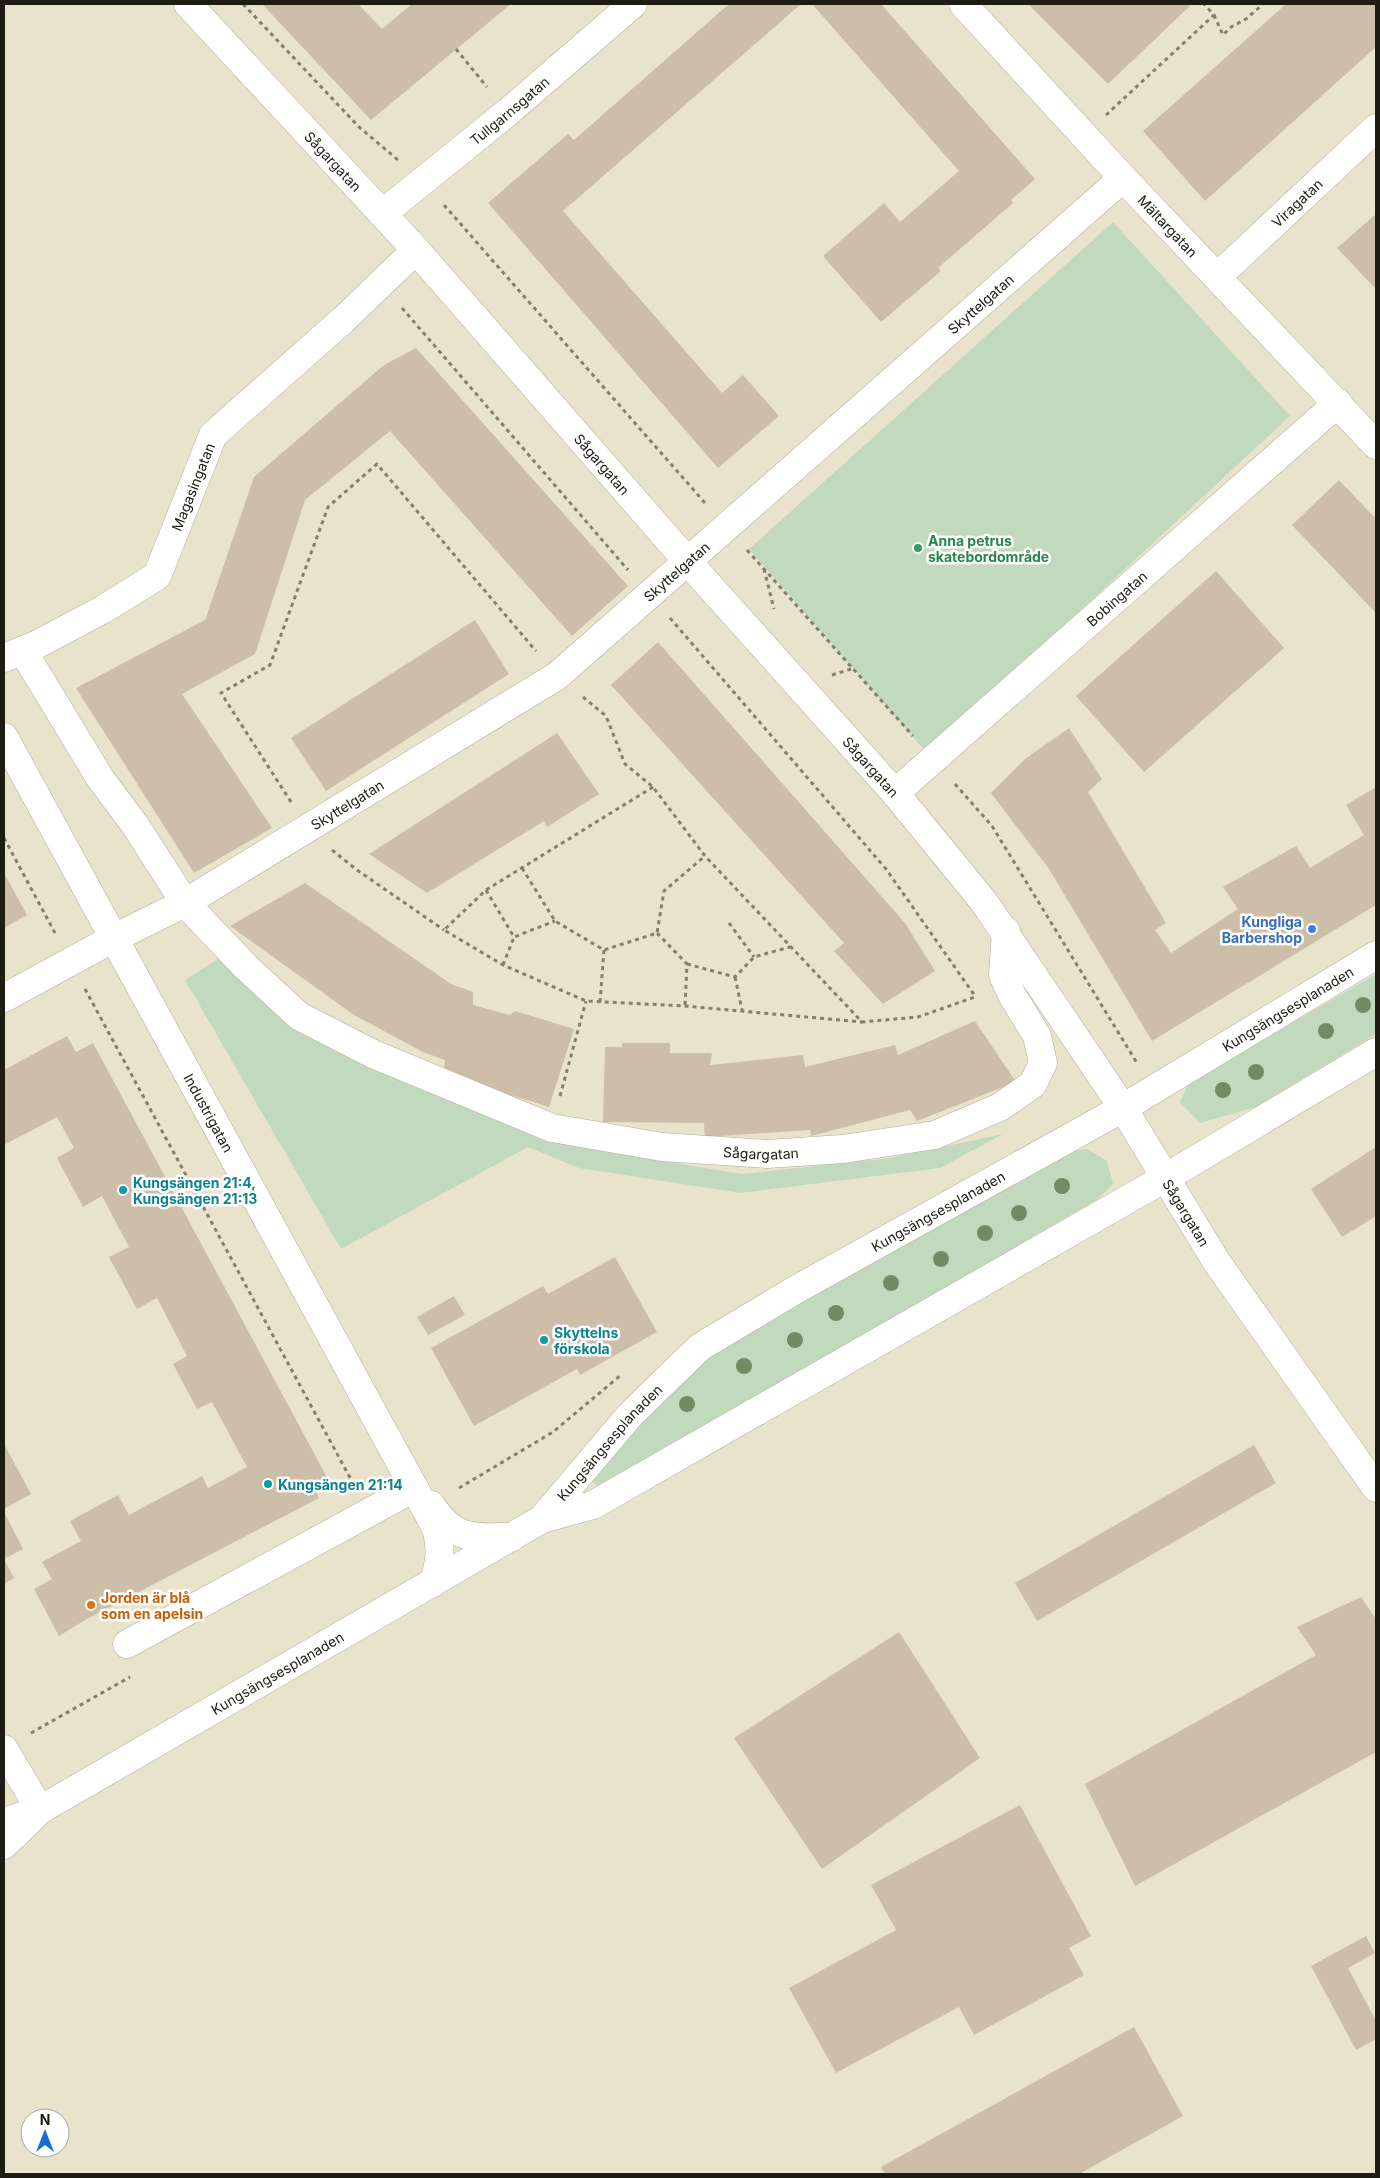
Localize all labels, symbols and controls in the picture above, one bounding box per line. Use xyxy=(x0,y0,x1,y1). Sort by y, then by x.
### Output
street label: Tullgarnsgatan xyxy=(466,72,552,148)
street label: Sågargatan xyxy=(302,127,365,194)
street label: Viragatan xyxy=(1268,175,1326,230)
street label: Mältargatan xyxy=(1135,191,1201,260)
street label: Skyttelgatan xyxy=(944,270,1017,337)
street label: Sågargatan xyxy=(571,430,634,498)
street label: Magasingatan xyxy=(167,440,218,533)
place label: Anna petrus skatebordområde xyxy=(928,532,1049,565)
street label: Skyttelgatan xyxy=(640,538,713,605)
marker: Anna petrus skatebordområde xyxy=(912,542,924,554)
street label: Bobingatan xyxy=(1083,567,1150,629)
street label: Sågargatan xyxy=(840,733,903,800)
street label: Skyttelgatan xyxy=(307,776,386,833)
place label: Kungliga Barbershop xyxy=(1222,913,1302,946)
marker: Kungliga Barbershop xyxy=(1306,923,1318,935)
street label: Kungsängsesplanaden xyxy=(1219,962,1356,1055)
street label: Industrigatan xyxy=(181,1070,237,1155)
street label: Sågargatan xyxy=(723,1143,799,1163)
street label: Kungsängsesplanaden xyxy=(868,1167,1008,1255)
place label: Kungsängen 21:4, Kungsängen 21:13 xyxy=(133,1174,257,1207)
street label: Sågargatan xyxy=(1160,1176,1213,1249)
marker: Kungsängen 21:4, Kungsängen 21:13 xyxy=(117,1184,129,1196)
place label: Skyttelns förskola xyxy=(554,1324,619,1357)
marker: Skyttelns förskola xyxy=(538,1334,550,1346)
street label: Kungsängsesplanaden xyxy=(553,1380,665,1504)
place label: Kungsängen 21:14 xyxy=(278,1476,403,1493)
marker: Kungsängen 21:14 xyxy=(262,1478,274,1490)
place label: Jorden är blå som en apelsin xyxy=(101,1589,203,1622)
marker: Jorden är blå som en apelsin xyxy=(85,1599,97,1611)
street label: Kungsängsesplanaden xyxy=(208,1628,346,1718)
north arrow xyxy=(20,2108,70,2158)
text: N xyxy=(40,2111,50,2128)

